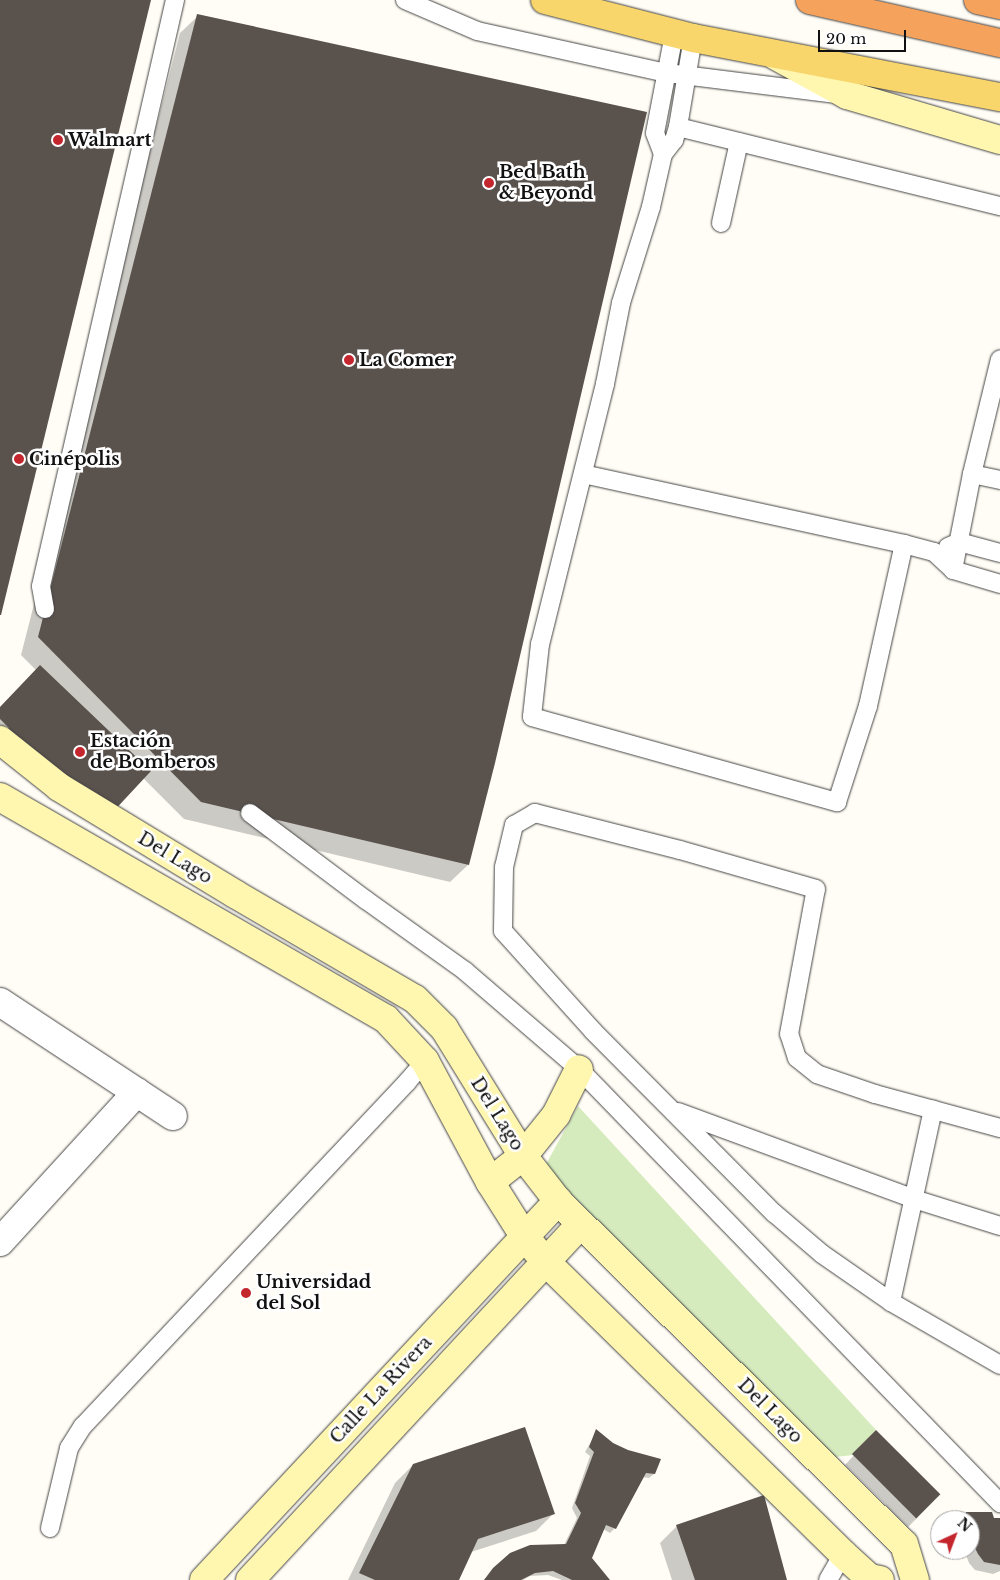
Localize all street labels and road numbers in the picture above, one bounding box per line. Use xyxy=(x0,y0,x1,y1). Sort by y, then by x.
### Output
street label: Del Lago xyxy=(134,827,216,889)
street label: Del Lago xyxy=(466,1073,528,1155)
street label: Calle La Rivera xyxy=(326,1332,436,1448)
street label: Del Lago xyxy=(733,1374,807,1448)

